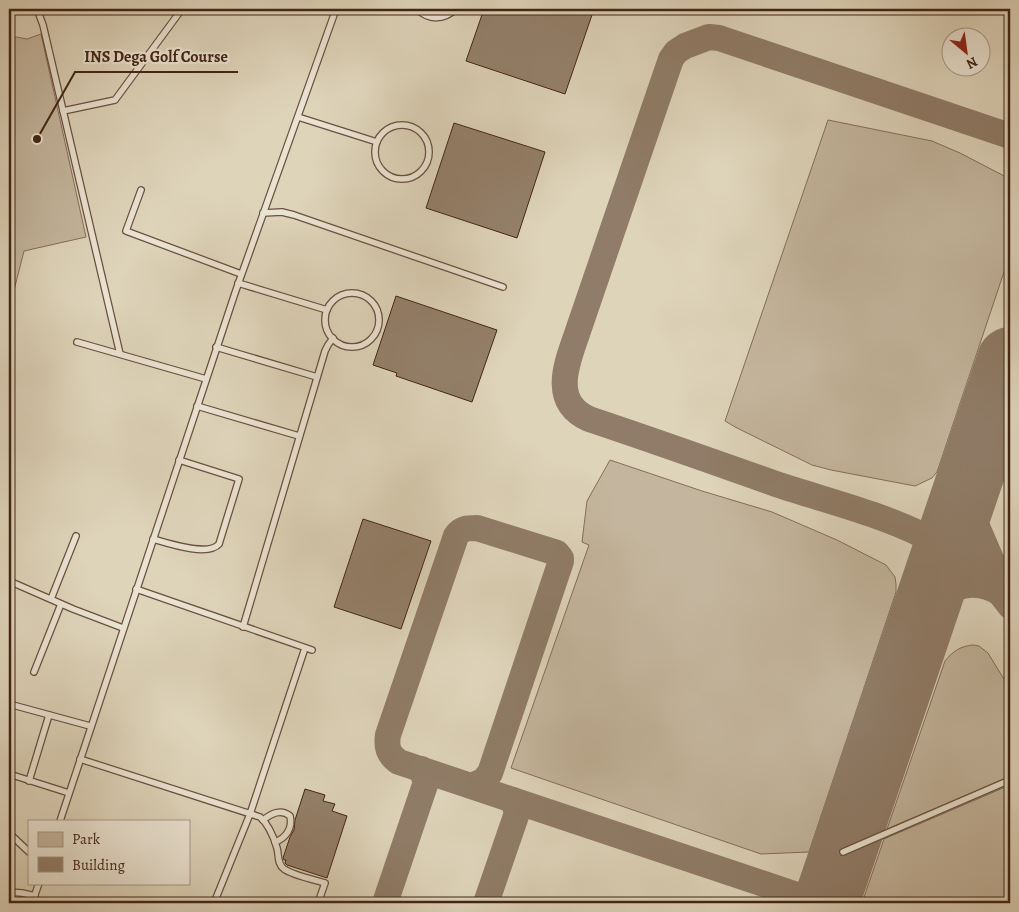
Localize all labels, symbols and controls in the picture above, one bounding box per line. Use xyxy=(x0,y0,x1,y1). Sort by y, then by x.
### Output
north arrow xyxy=(942,28,992,78)
callout: INS Dega Golf Course xyxy=(75,41,238,72)
text: INS Dega Golf Course xyxy=(84,46,228,68)
text: N xyxy=(963,52,981,74)
legend xyxy=(28,820,190,884)
text: Park xyxy=(72,829,101,849)
text: Building xyxy=(72,855,125,875)

